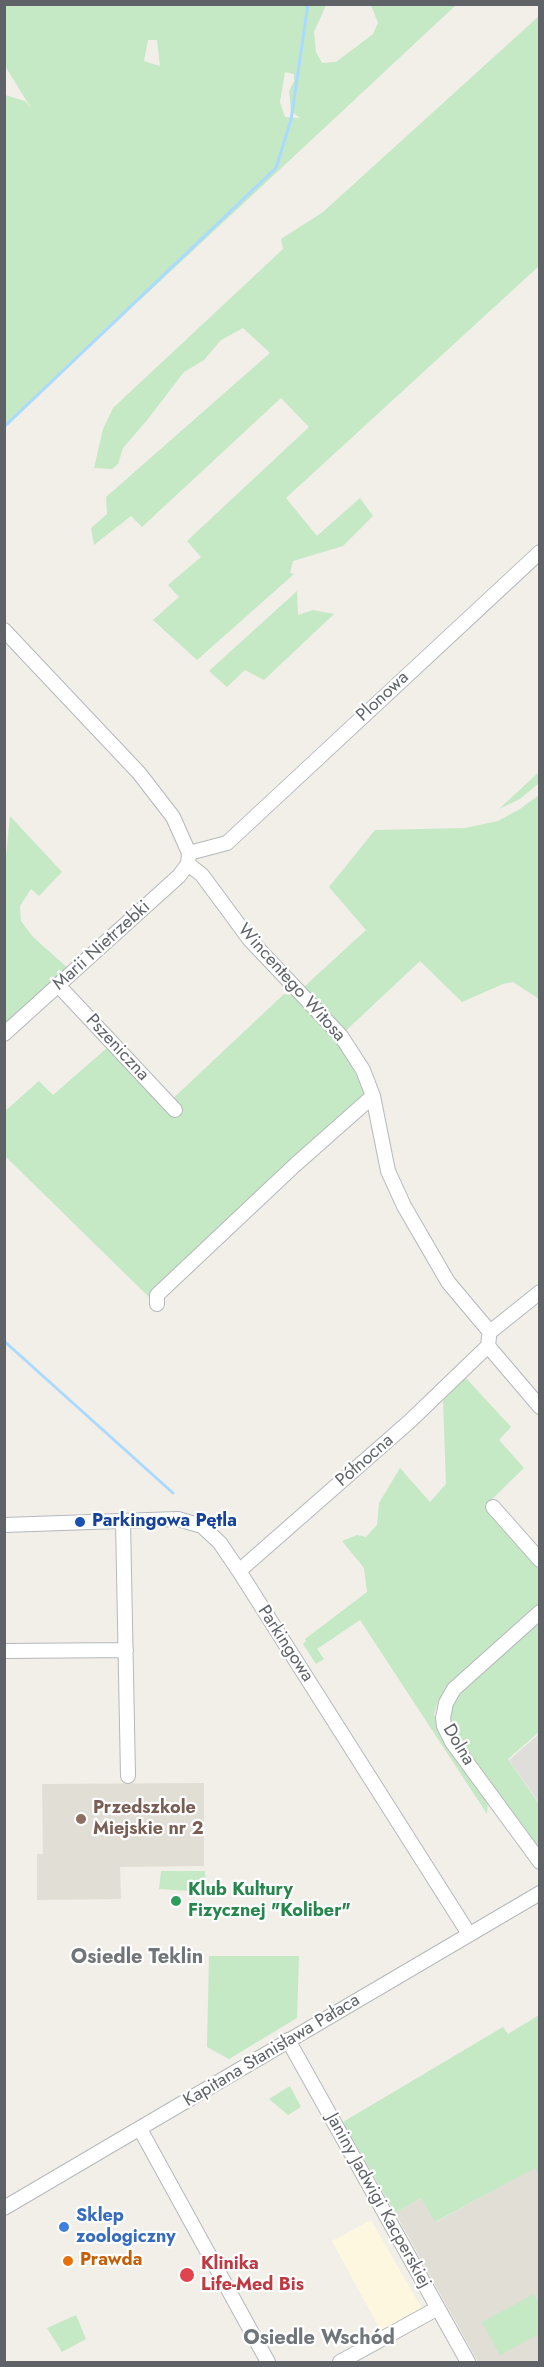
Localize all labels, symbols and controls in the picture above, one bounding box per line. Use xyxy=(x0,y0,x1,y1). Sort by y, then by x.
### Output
street label: Plonowa xyxy=(352,667,414,727)
street label: Marii Nietrzebki xyxy=(49,897,155,995)
street label: Wincentego Witosa xyxy=(232,920,350,1046)
street label: Pszeniczna xyxy=(81,1010,153,1086)
street label: Północna xyxy=(332,1430,398,1492)
place label: Parkingowa Pętla xyxy=(92,1511,237,1533)
marker: Parkingowa Pętla xyxy=(73,1515,87,1529)
street label: Parkingowa xyxy=(252,1602,318,1686)
street label: Dolna xyxy=(437,1720,479,1770)
place label: Przedszkole Miejskie nr 2 xyxy=(93,1798,203,1840)
marker: Przedszkole Miejskie nr 2 xyxy=(74,1812,88,1826)
place label: Klub Kultury Fizycznej "Koliber" xyxy=(188,1880,351,1922)
marker: Klub Kultury Fizycznej "Koliber" xyxy=(169,1894,183,1908)
district label: Osiedle Teklin xyxy=(71,1946,203,1970)
street label: Kapitana Stanisława Pałaca xyxy=(180,1990,364,2112)
street label: Janiny Jadwigi Kacperskiej xyxy=(321,2110,435,2292)
place label: Sklep zoologiczny xyxy=(76,2206,176,2248)
marker: Sklep zoologiczny xyxy=(57,2220,71,2234)
place label: Prawda xyxy=(80,2250,142,2272)
marker: Prawda xyxy=(61,2254,75,2268)
place label: Klinika Life-Med Bis xyxy=(201,2254,304,2296)
marker: Klinika Life-Med Bis xyxy=(178,2266,196,2284)
district label: Osiedle Wschód xyxy=(243,2327,395,2351)

